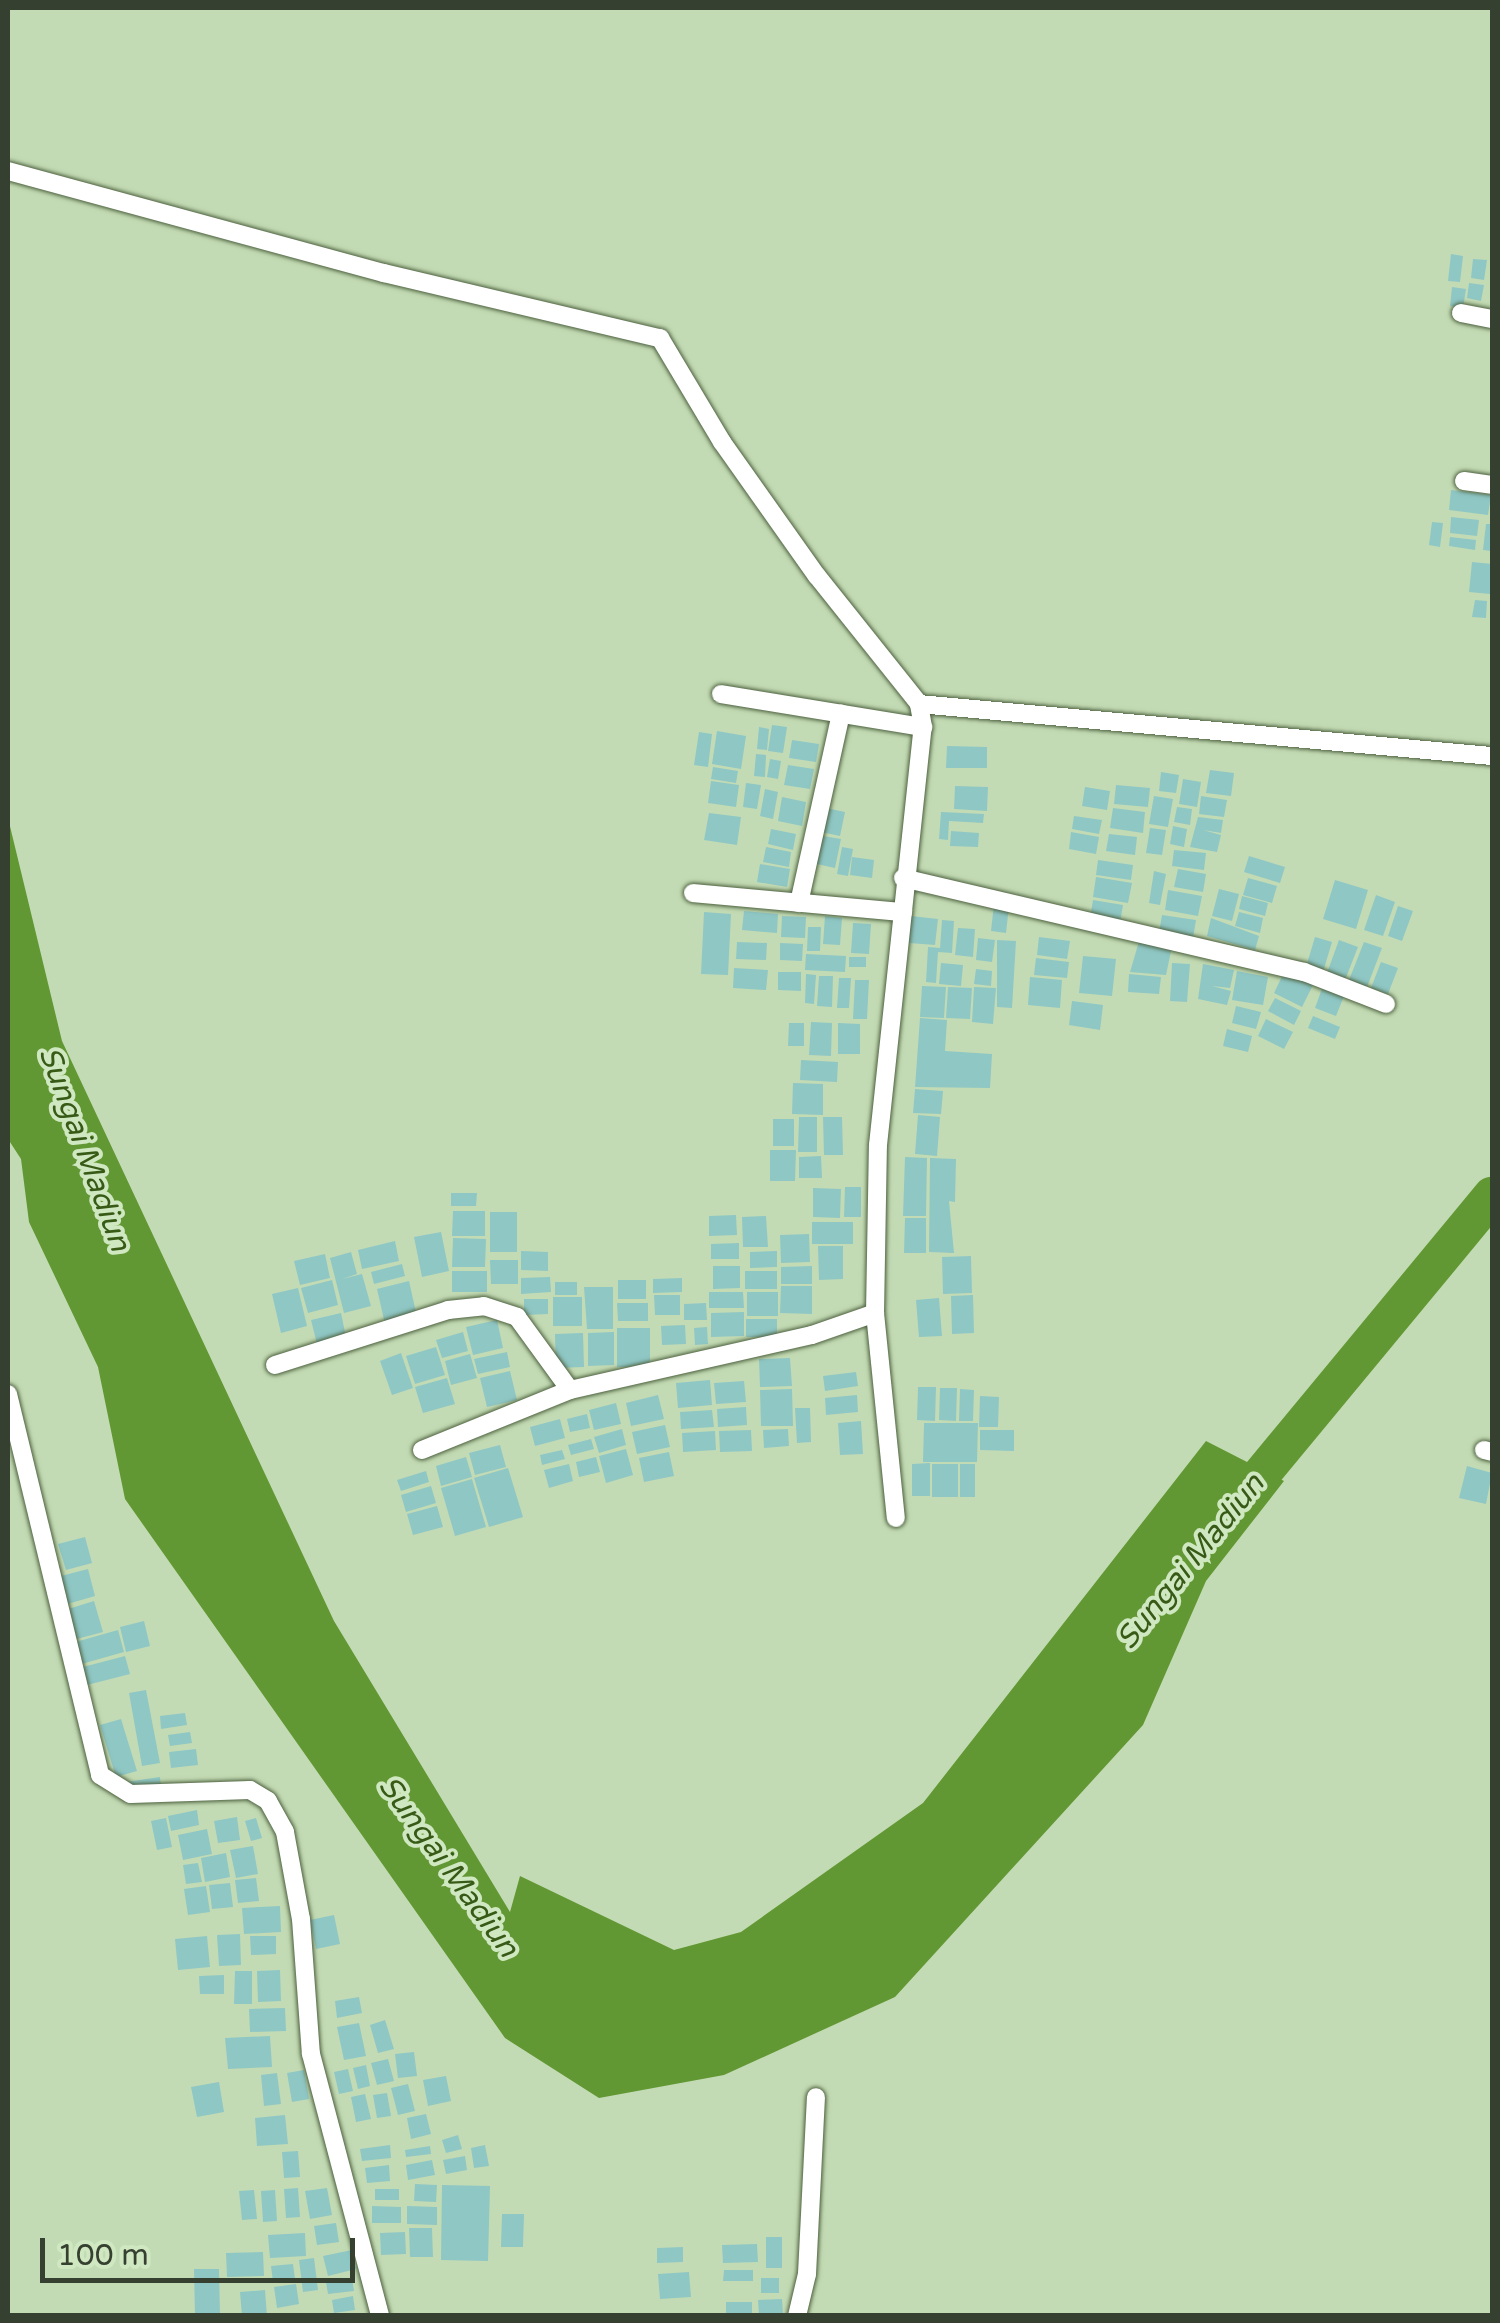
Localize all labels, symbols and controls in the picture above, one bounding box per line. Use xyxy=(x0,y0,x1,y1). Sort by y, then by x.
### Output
water label: Sungai Madiun xyxy=(30,1042,138,1256)
water label: Sungai Madiun xyxy=(1109,1467,1273,1657)
water label: Sungai Madiun xyxy=(370,1770,526,1964)
scale bar xyxy=(45,2218,360,2280)
text: 100 m xyxy=(57,2237,149,2274)

